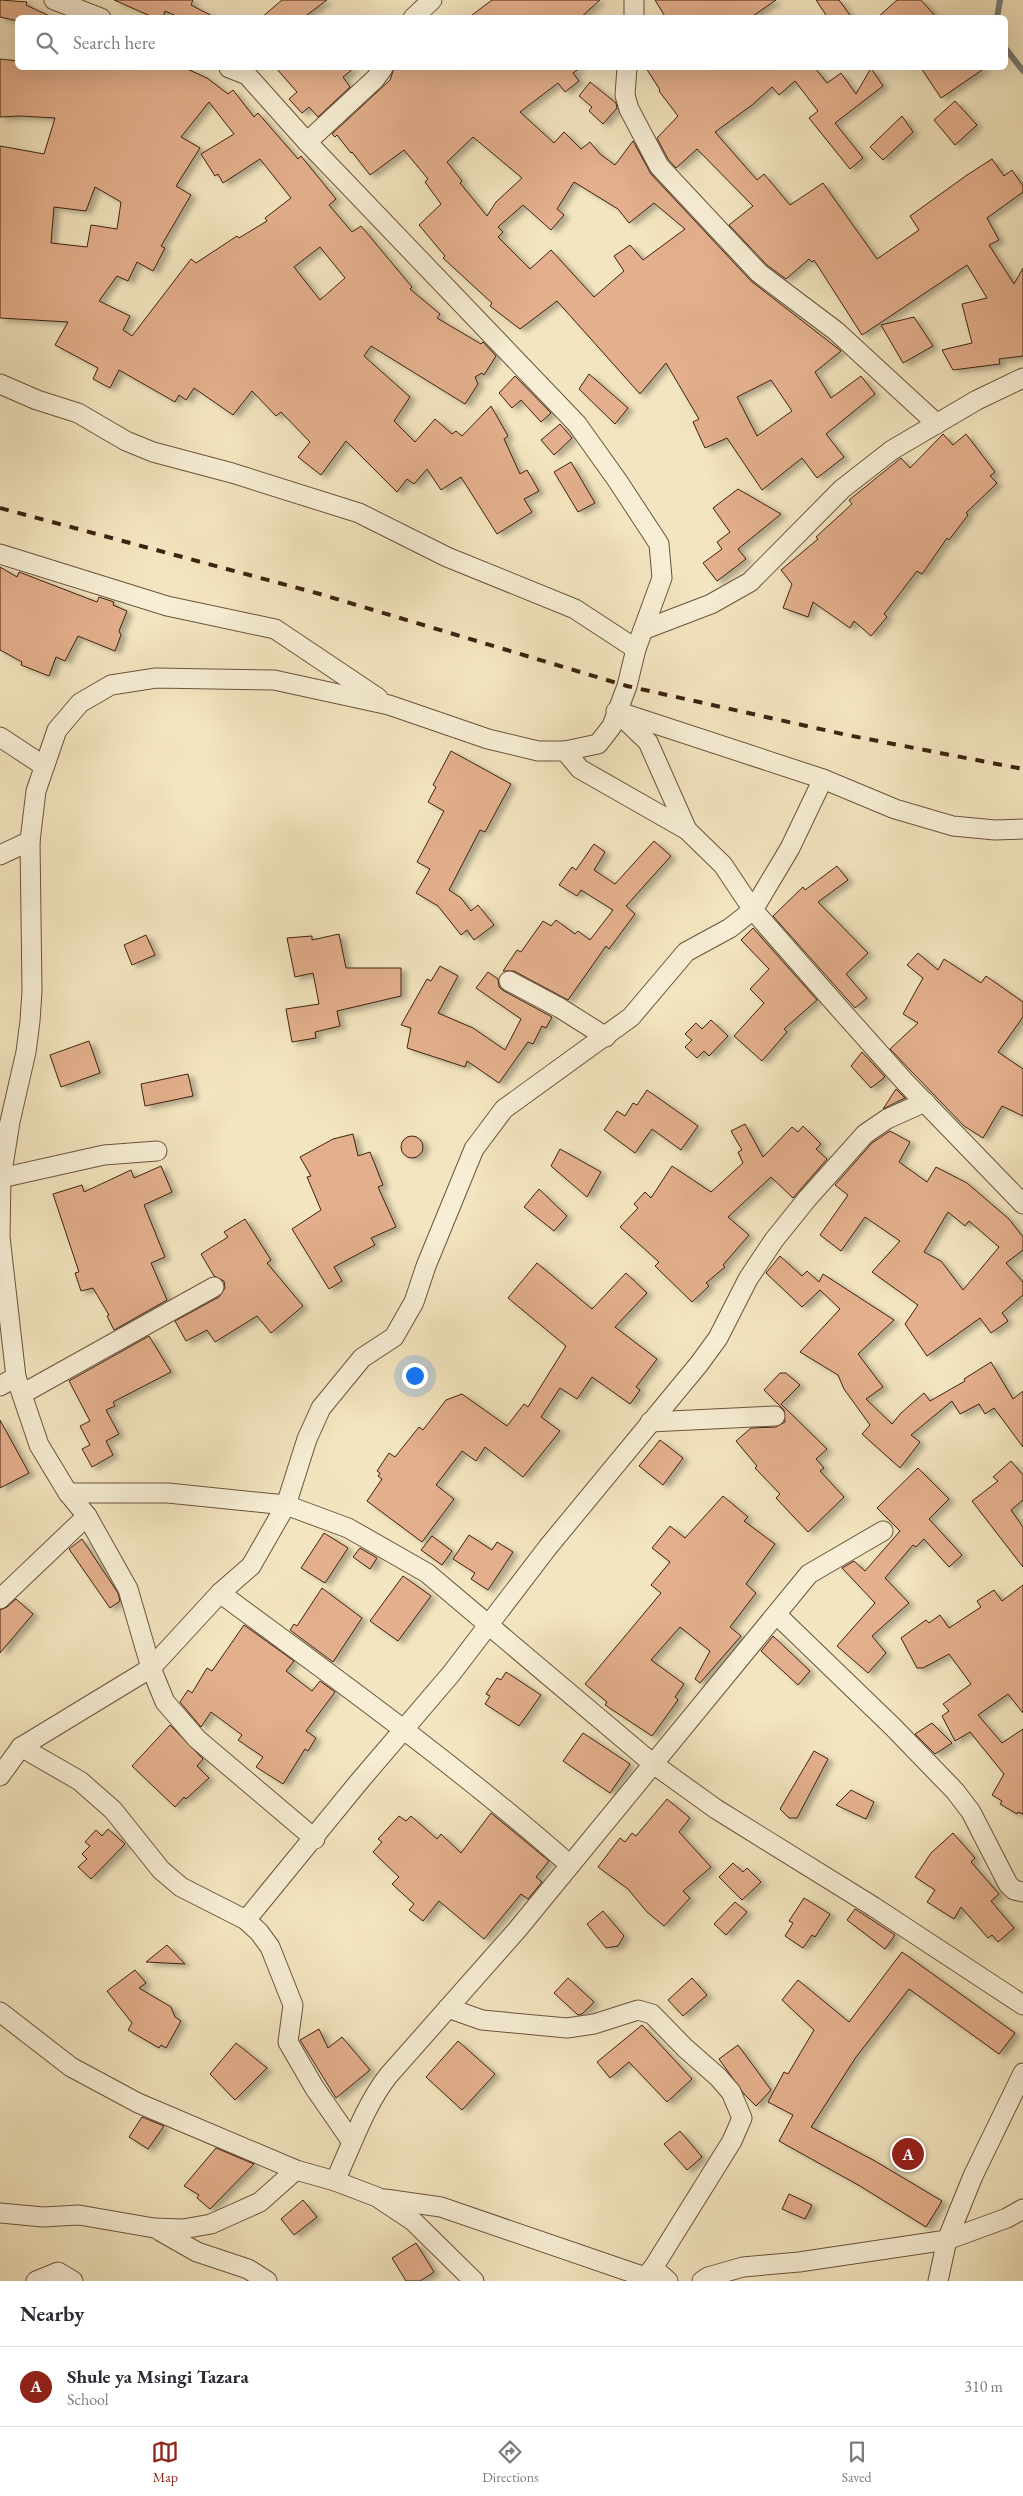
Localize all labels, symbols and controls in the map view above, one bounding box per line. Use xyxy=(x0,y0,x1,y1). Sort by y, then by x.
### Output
search box xyxy=(15,15,1008,70)
icon: search xyxy=(33,29,61,57)
text: Search here xyxy=(73,30,155,55)
your location xyxy=(402,1363,428,1389)
pin: A xyxy=(892,2135,924,2173)
text: Nearby xyxy=(20,2300,84,2327)
text: Shule ya Msingi Tazara xyxy=(67,2364,249,2389)
text: A xyxy=(30,2376,42,2397)
text: 310 m xyxy=(964,2376,1003,2397)
text: School xyxy=(67,2389,109,2410)
tab: Map xyxy=(151,2438,179,2486)
tab: Directions xyxy=(482,2438,539,2486)
tab: Saved xyxy=(842,2438,872,2486)

